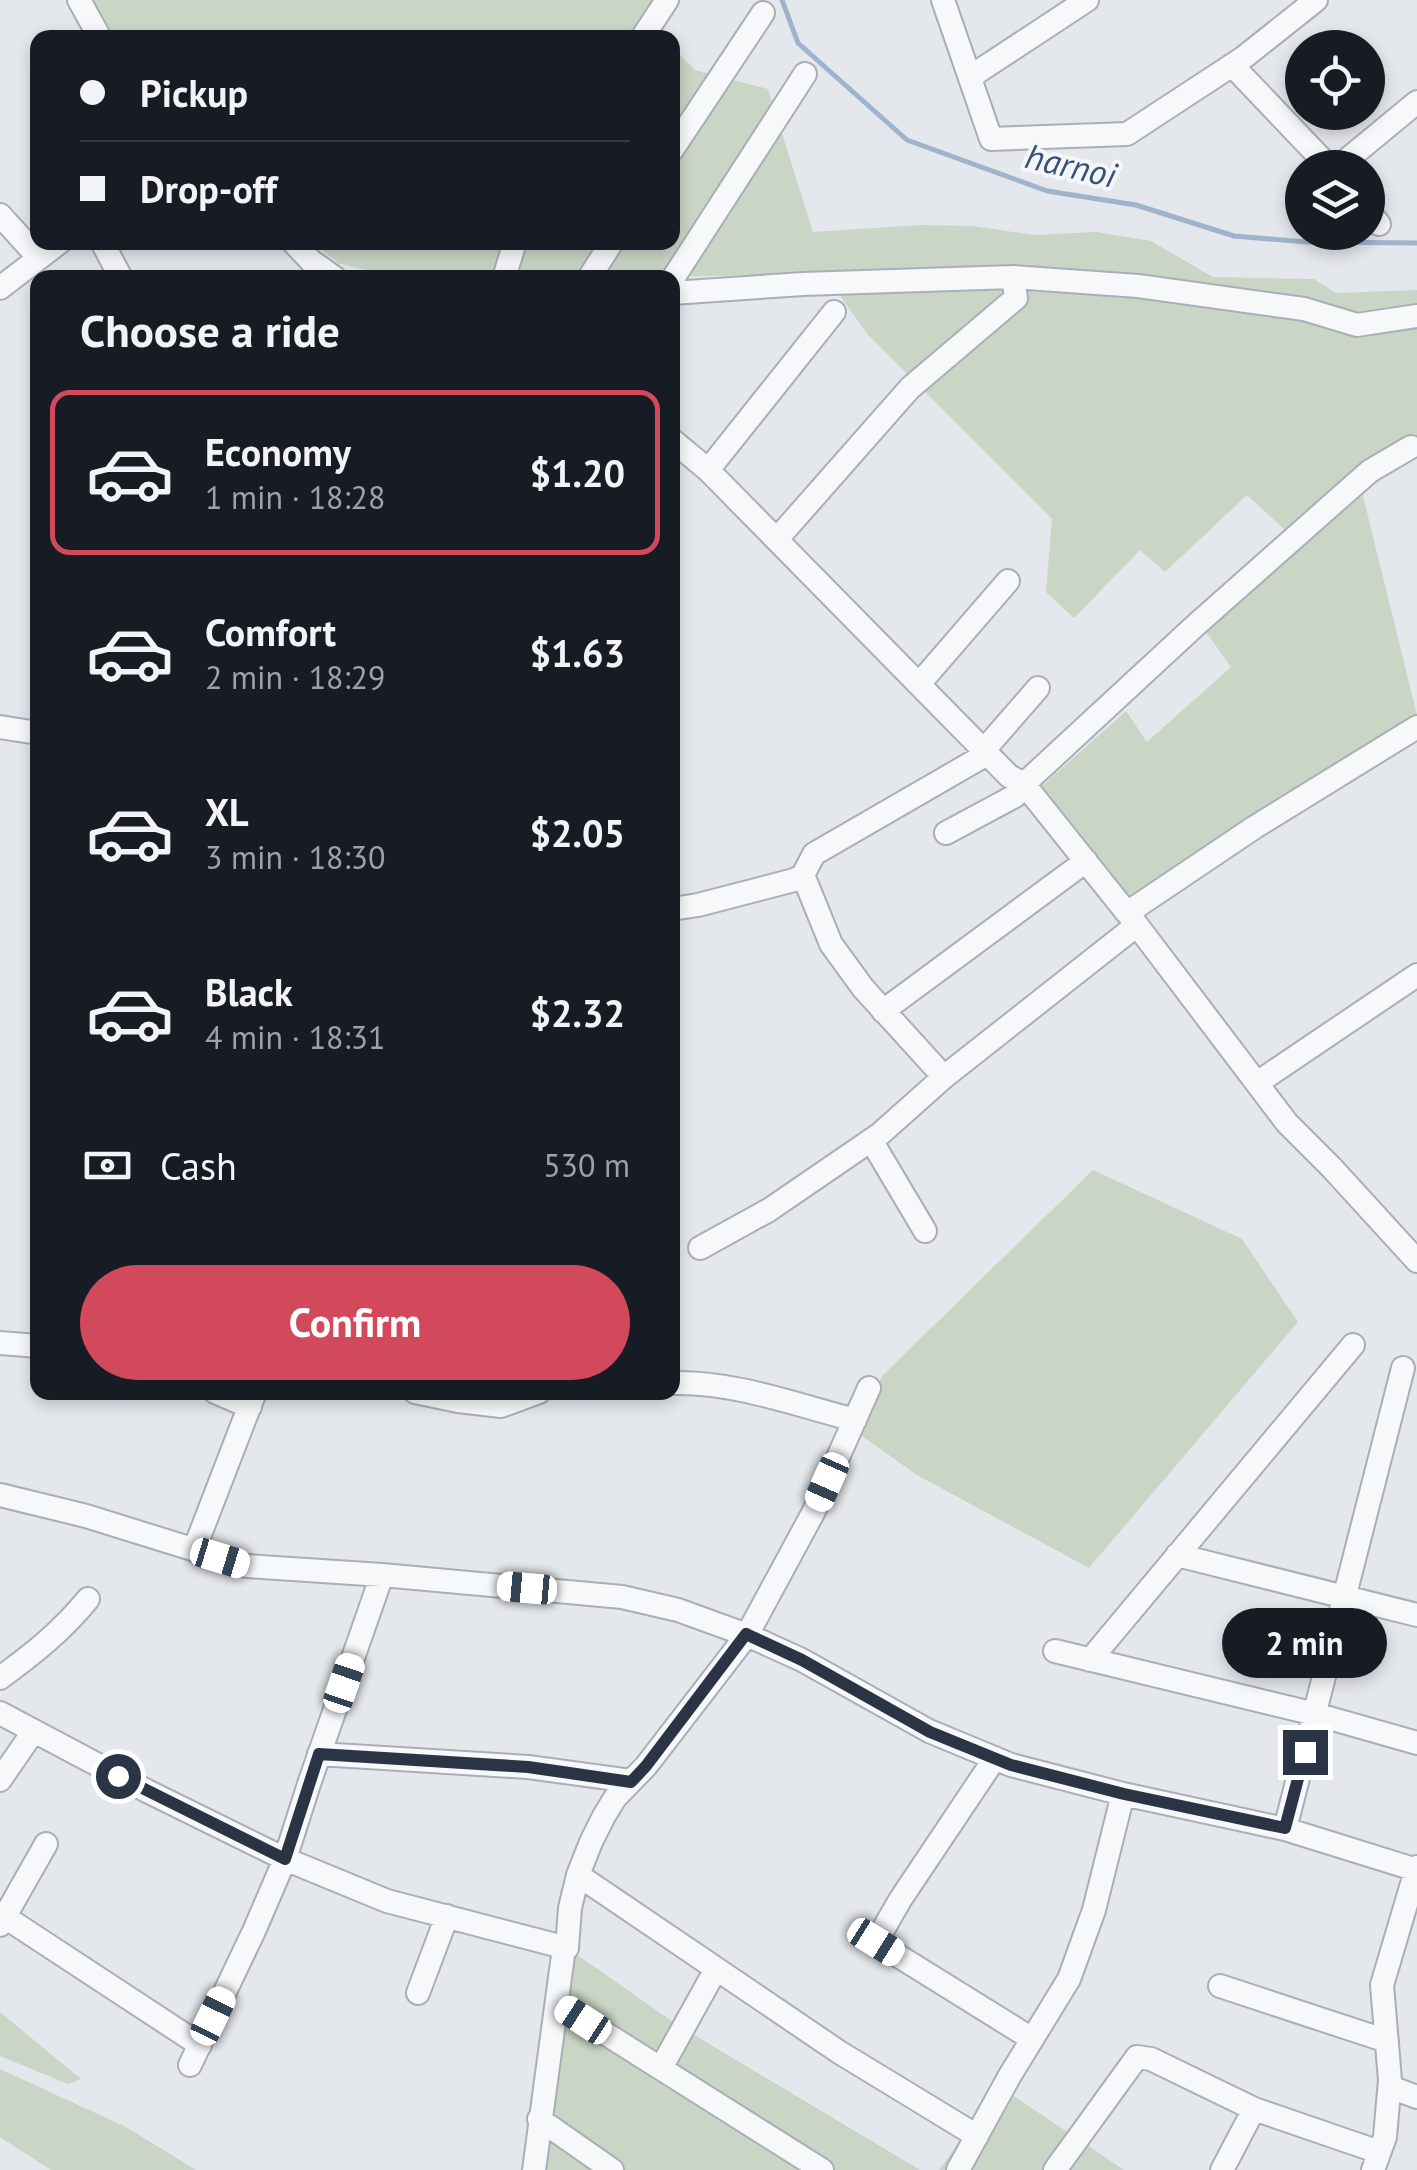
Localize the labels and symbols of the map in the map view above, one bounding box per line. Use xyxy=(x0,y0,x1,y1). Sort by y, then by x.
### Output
water label: harnoi xyxy=(1021,132,1122,198)
car xyxy=(801,1448,853,1516)
car xyxy=(187,1535,253,1581)
car xyxy=(496,1570,558,1606)
callout: 2 min xyxy=(1222,1607,1388,1677)
car xyxy=(320,1650,368,1716)
route end xyxy=(1283,1730,1328,1775)
route start xyxy=(96,1754,141,1799)
car xyxy=(843,1913,909,1971)
car xyxy=(186,1982,240,2050)
car xyxy=(550,1991,616,2049)

